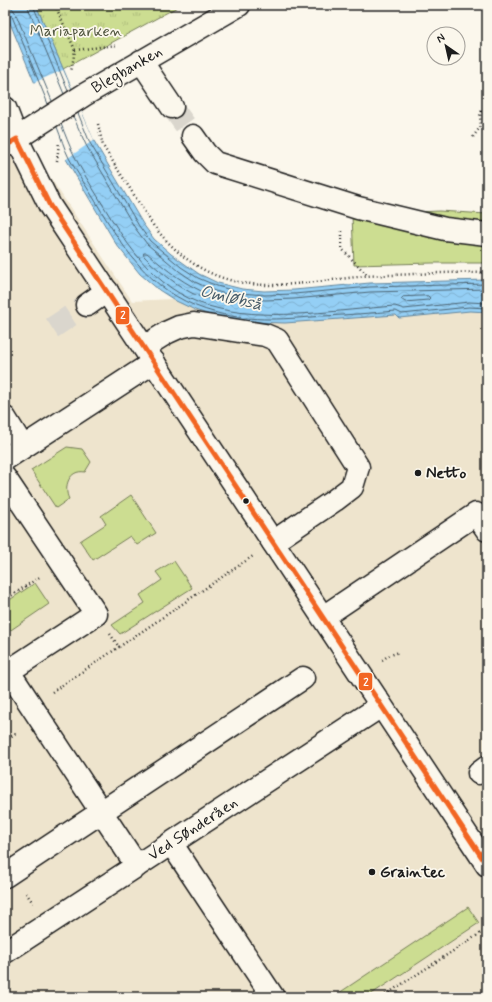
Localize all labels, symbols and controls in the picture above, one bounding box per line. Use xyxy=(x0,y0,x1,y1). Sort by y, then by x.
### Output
park label: Mariaparken xyxy=(30,21,123,42)
north arrow xyxy=(426,26,466,66)
text: N xyxy=(434,31,448,46)
street label: Blegbanken xyxy=(88,41,167,100)
water label: Omløbså xyxy=(198,280,264,316)
line badge: 2 xyxy=(115,306,130,325)
text: 2 xyxy=(120,309,126,323)
place label: Netto xyxy=(426,463,466,484)
marker: Netto xyxy=(413,468,423,478)
unlabelled marker xyxy=(241,496,251,506)
line badge: 2 xyxy=(358,672,373,691)
text: 2 xyxy=(363,676,369,690)
street label: Ved Sønderåen xyxy=(144,792,242,866)
place label: Graintec xyxy=(380,862,446,883)
marker: Graintec xyxy=(367,867,377,877)

